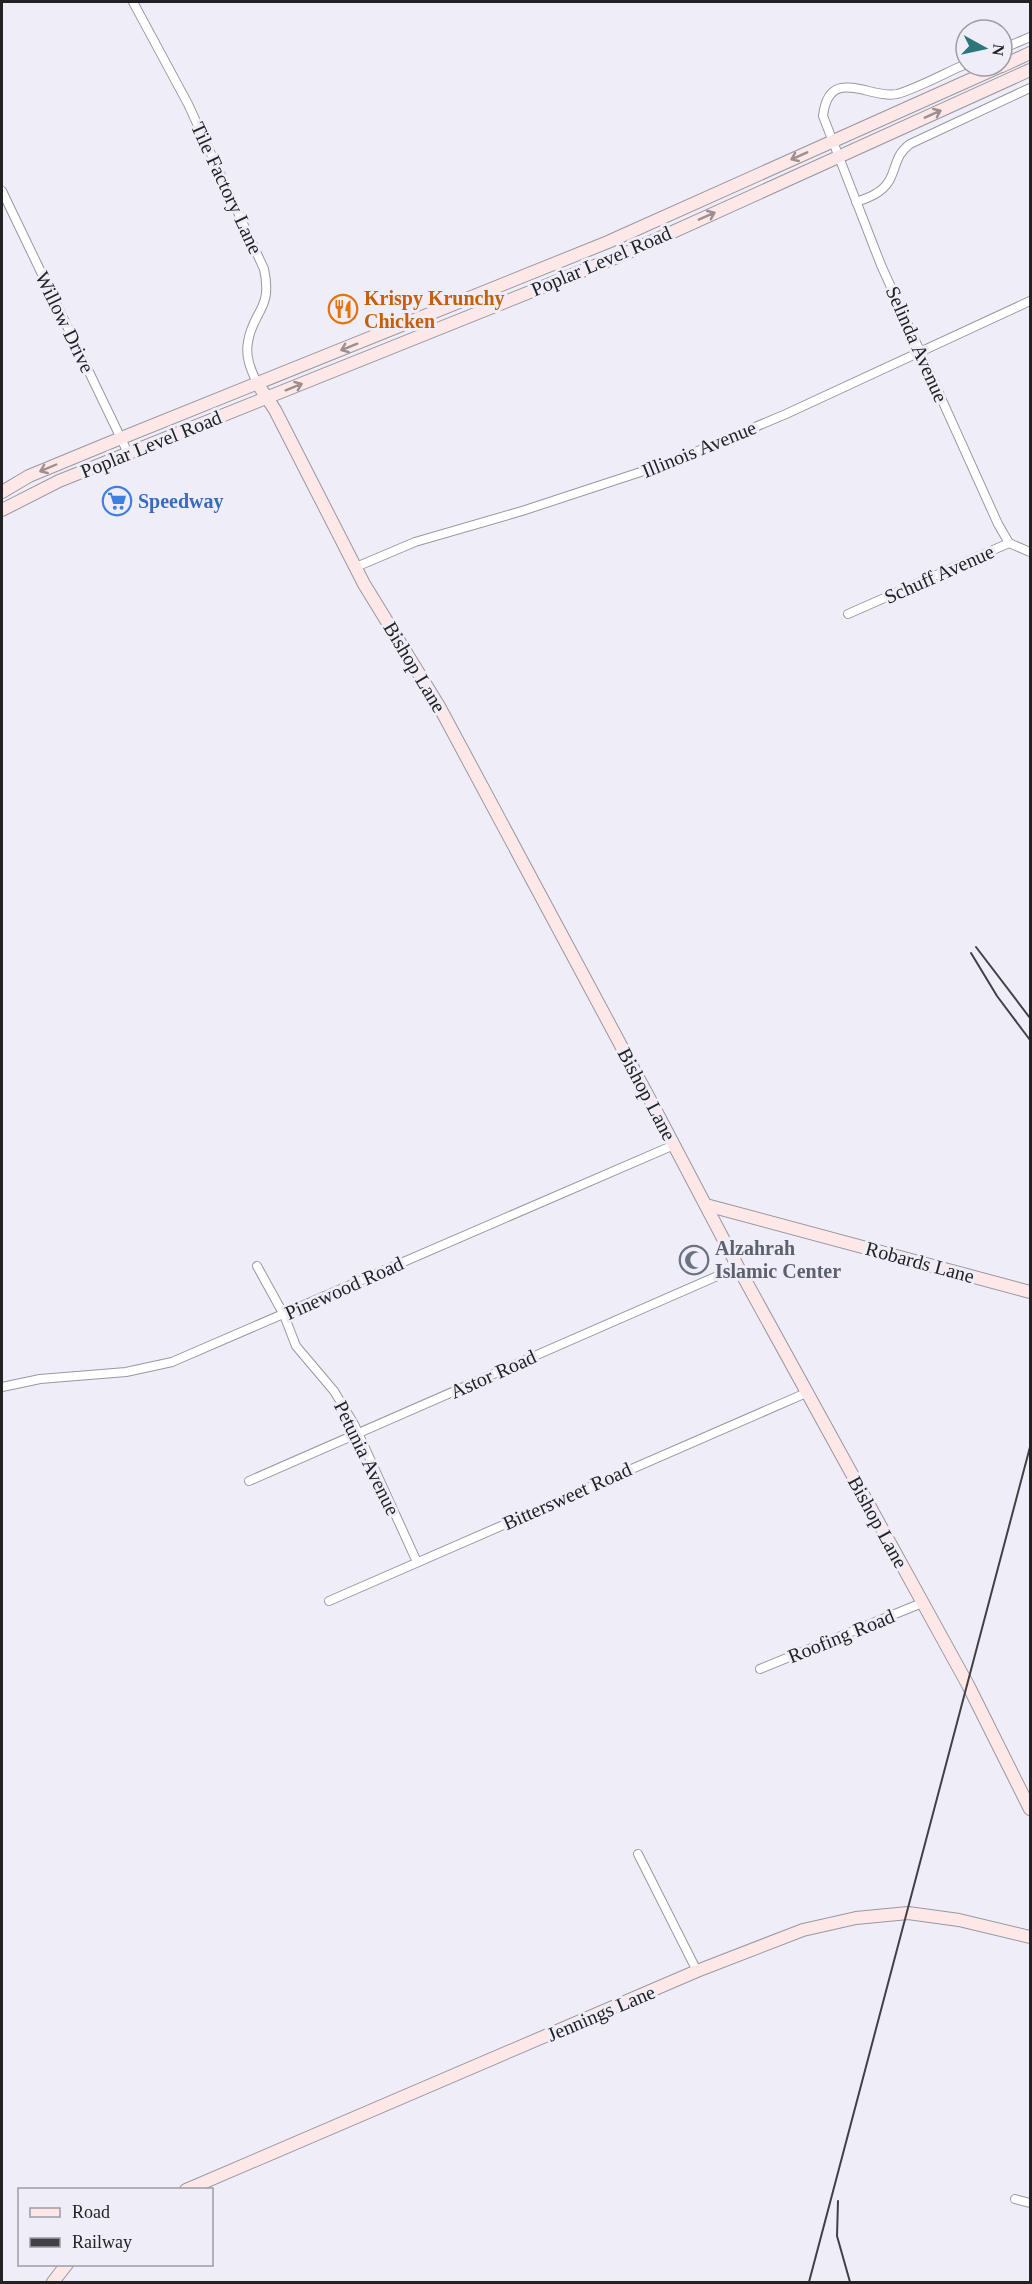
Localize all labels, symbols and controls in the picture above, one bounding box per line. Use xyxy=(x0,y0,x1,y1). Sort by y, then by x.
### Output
north arrow xyxy=(954,18,1014,78)
text: N xyxy=(989,43,1008,57)
one-way arrow xyxy=(924,108,942,119)
street label: Tile Factory Lane xyxy=(186,119,267,258)
one-way arrow xyxy=(791,151,809,163)
one-way arrow xyxy=(698,210,716,221)
street label: Poplar Level Road xyxy=(528,222,675,301)
street label: Willow Drive xyxy=(31,268,99,376)
street label: Selinda Avenue xyxy=(882,283,952,405)
place label: Krispy Krunchy Chicken xyxy=(364,287,505,332)
restaurant icon: Krispy Krunchy Chicken xyxy=(327,293,359,325)
one-way arrow xyxy=(340,342,358,353)
one-way arrow xyxy=(284,381,303,392)
street label: Poplar Level Road xyxy=(77,406,225,483)
street label: Illinois Avenue xyxy=(639,416,759,482)
one-way arrow xyxy=(39,463,58,474)
supermarket icon: Speedway xyxy=(101,485,133,517)
place label: Speedway xyxy=(138,490,224,513)
street label: Schuff Avenue xyxy=(881,540,997,608)
street label: Bishop Lane xyxy=(379,618,451,717)
street label: Bishop Lane xyxy=(613,1044,681,1145)
place label: Alzahrah Islamic Center xyxy=(715,1237,841,1282)
street label: Robards Lane xyxy=(863,1237,977,1287)
mosque icon: Alzahrah Islamic Center xyxy=(678,1244,710,1276)
street label: Pinewood Road xyxy=(281,1252,407,1324)
street label: Astor Road xyxy=(447,1345,539,1403)
street label: Petunia Avenue xyxy=(330,1397,404,1519)
street label: Bittersweet Road xyxy=(499,1458,635,1534)
street label: Bishop Lane xyxy=(843,1472,912,1572)
street label: Roofing Road xyxy=(785,1605,898,1668)
street label: Jennings Lane xyxy=(544,1980,659,2047)
legend xyxy=(18,2188,213,2266)
text: Road xyxy=(72,2202,110,2222)
text: Railway xyxy=(72,2232,132,2252)

